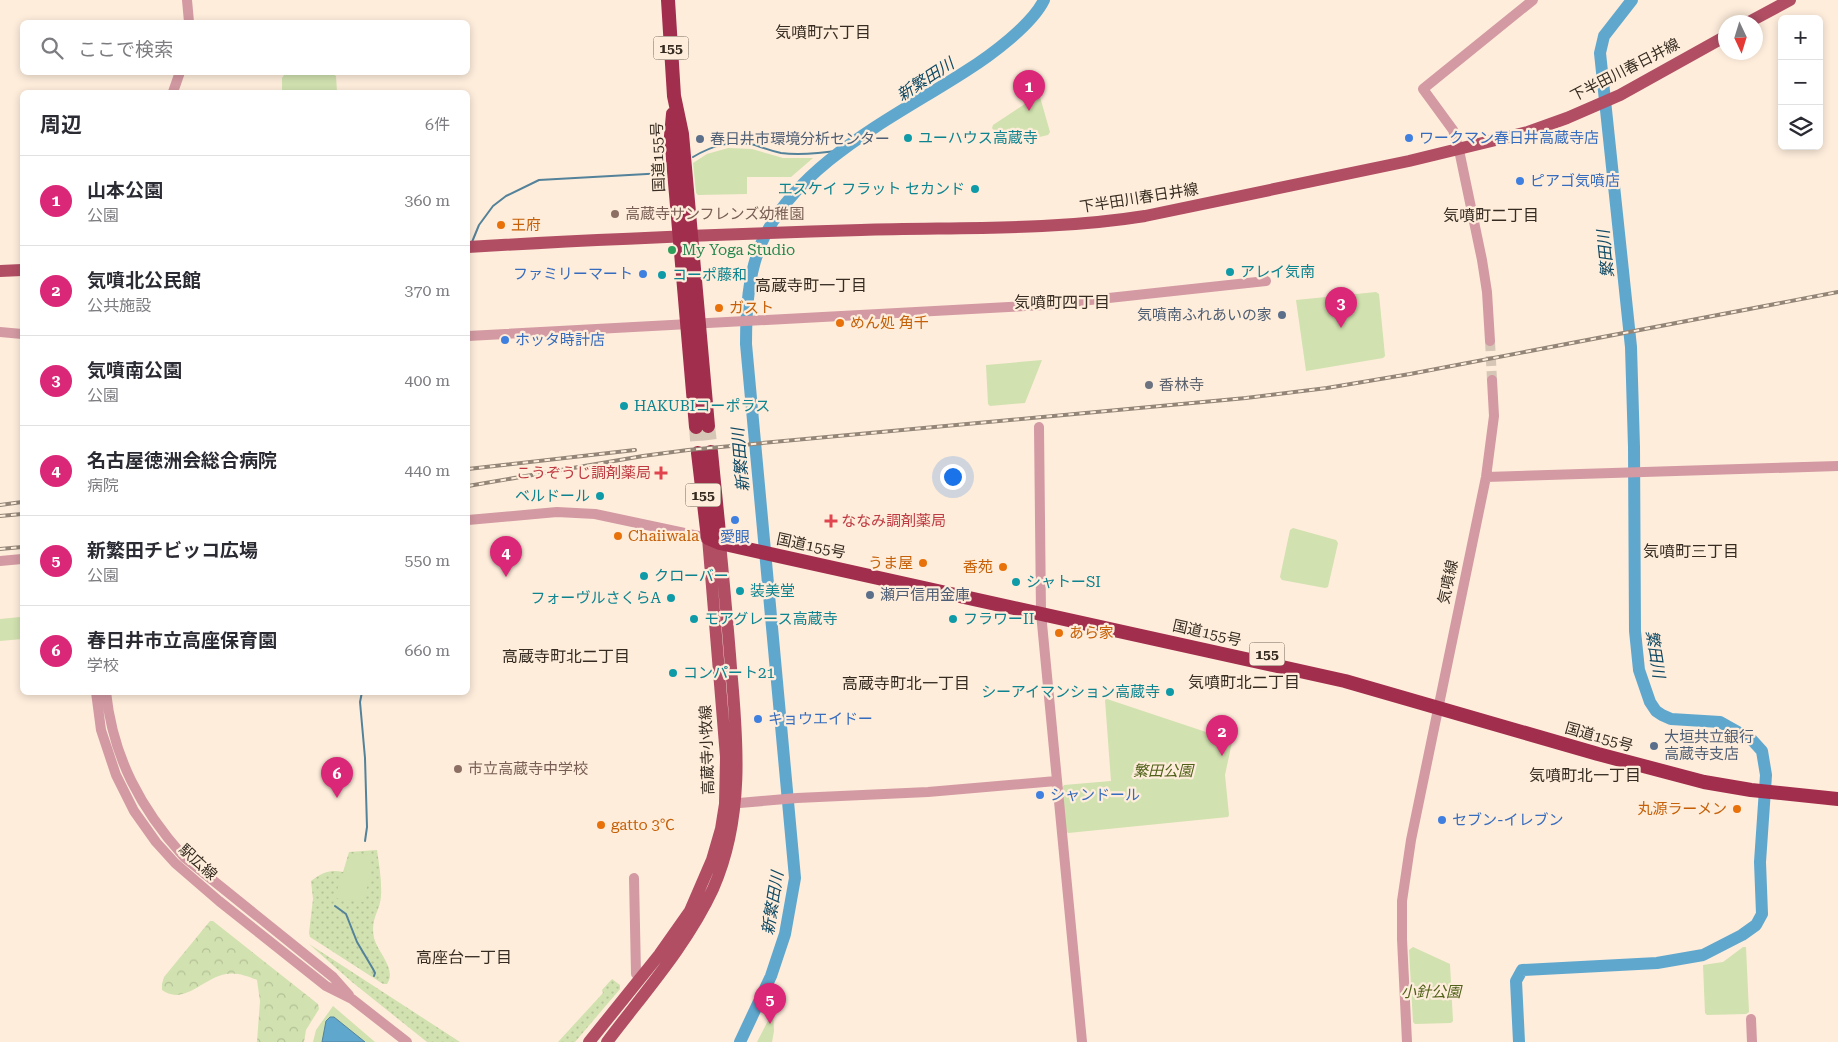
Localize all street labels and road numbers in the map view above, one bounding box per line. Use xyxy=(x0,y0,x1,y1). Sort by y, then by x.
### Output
street label: 下半田川春日井線 xyxy=(1567,35,1683,105)
road number: 155 xyxy=(654,36,688,59)
street label: 国道155号 xyxy=(648,122,668,192)
street label: 下半田川春日井線 xyxy=(1078,180,1200,216)
road number: 155 xyxy=(686,484,720,506)
street label: 国道155号 xyxy=(775,530,847,562)
street label: 気噴線 xyxy=(1435,558,1461,606)
street label: 国道155号 xyxy=(1171,616,1243,650)
road number: 155 xyxy=(1250,642,1284,666)
street label: 高蔵寺小牧線 xyxy=(696,705,718,795)
street label: 国道155号 xyxy=(1563,719,1635,755)
street label: 駅広線 xyxy=(175,840,221,884)

